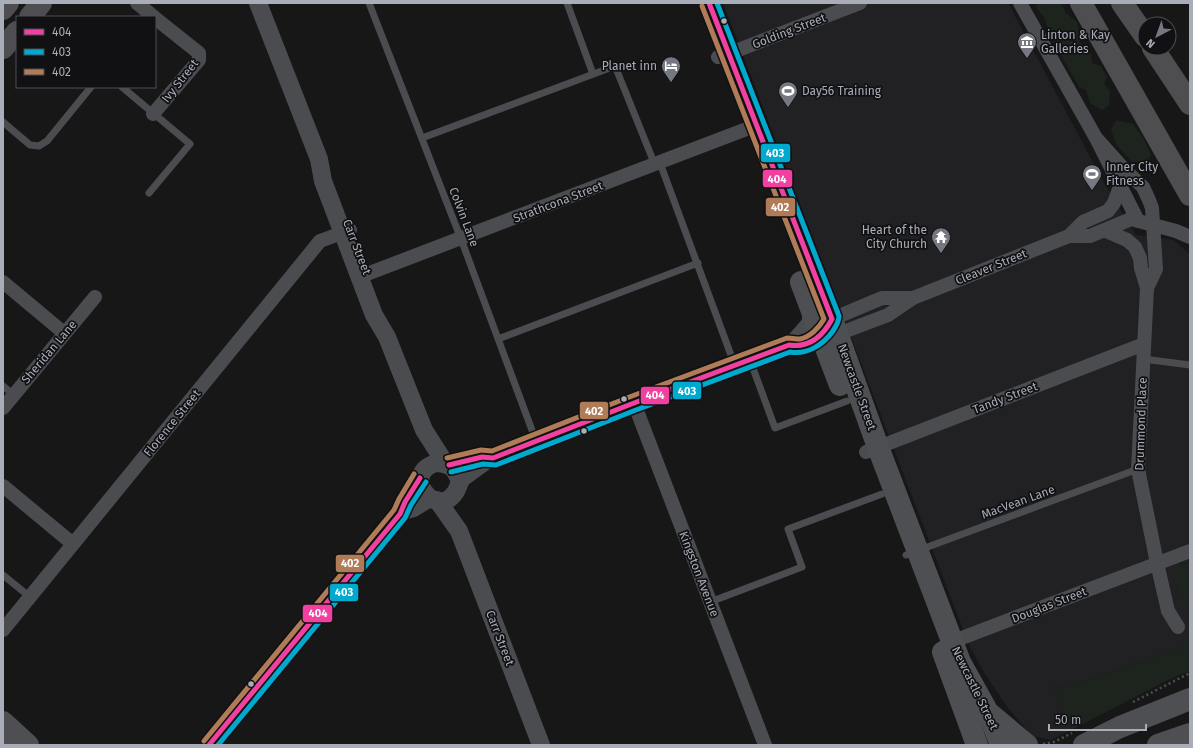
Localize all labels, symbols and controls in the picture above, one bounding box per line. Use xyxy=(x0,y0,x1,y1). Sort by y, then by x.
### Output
street label: Golding Street xyxy=(750,10,828,51)
legend xyxy=(16,16,156,88)
unlabelled marker xyxy=(719,16,729,26)
north arrow xyxy=(1137,16,1177,56)
text: 404 xyxy=(52,25,72,39)
place label: Linton & Kay Galleries xyxy=(1041,28,1110,56)
museum icon: Linton & Kay Galleries xyxy=(1016,31,1038,59)
text: N xyxy=(1144,36,1158,50)
text: 403 xyxy=(52,45,71,59)
hotel icon: Planet inn xyxy=(660,55,682,83)
street label: Ivy Street xyxy=(159,56,202,105)
place label: Planet inn xyxy=(602,59,657,73)
text: 402 xyxy=(52,65,71,79)
sports icon: Day56 Training xyxy=(777,80,799,108)
place label: Day56 Training xyxy=(802,84,882,98)
line badge: 403 xyxy=(760,143,791,163)
text: 403 xyxy=(766,147,784,160)
place label: Inner City Fitness xyxy=(1106,160,1158,188)
sports icon: Inner City Fitness xyxy=(1081,163,1103,191)
line badge: 404 xyxy=(762,169,793,188)
text: 404 xyxy=(768,173,786,186)
street label: Strathcona Street xyxy=(511,178,605,226)
street label: Colvin Lane xyxy=(446,185,482,249)
line badge: 402 xyxy=(765,197,796,217)
text: 402 xyxy=(771,201,789,214)
street label: Carr Street xyxy=(340,217,374,277)
place label: Heart of the City Church xyxy=(862,223,927,251)
temple icon: Heart of the City Church xyxy=(930,226,952,254)
street label: Cleaver Street xyxy=(953,246,1029,288)
street label: Sheridan Lane xyxy=(19,318,79,386)
street label: Newcastle Street xyxy=(835,342,879,433)
street label: Drummond Place xyxy=(1132,377,1150,471)
street label: Tandy Street xyxy=(971,379,1040,417)
line badge: 403 xyxy=(672,381,702,400)
text: 403 xyxy=(678,385,696,398)
street label: Florence Street xyxy=(141,386,204,459)
line badge: 404 xyxy=(640,386,670,405)
text: 404 xyxy=(646,389,664,402)
unlabelled marker xyxy=(619,394,629,404)
line badge: 402 xyxy=(579,401,609,420)
text: 402 xyxy=(585,405,603,418)
unlabelled marker xyxy=(579,426,589,436)
street label: MacVean Lane xyxy=(979,482,1057,522)
street label: Kingston Avenue xyxy=(676,529,722,619)
line badge: 402 xyxy=(335,554,365,573)
text: 402 xyxy=(341,557,359,570)
line badge: 403 xyxy=(329,583,359,602)
street label: Douglas Street xyxy=(1010,584,1089,626)
text: 403 xyxy=(335,586,353,599)
line badge: 404 xyxy=(302,604,333,623)
text: 404 xyxy=(309,607,327,620)
street label: Carr Street xyxy=(483,608,517,668)
street label: Newcastle Street xyxy=(949,644,1002,733)
unlabelled marker xyxy=(246,679,256,689)
scale bar xyxy=(1049,706,1146,732)
text: 50 m xyxy=(1055,713,1081,727)

